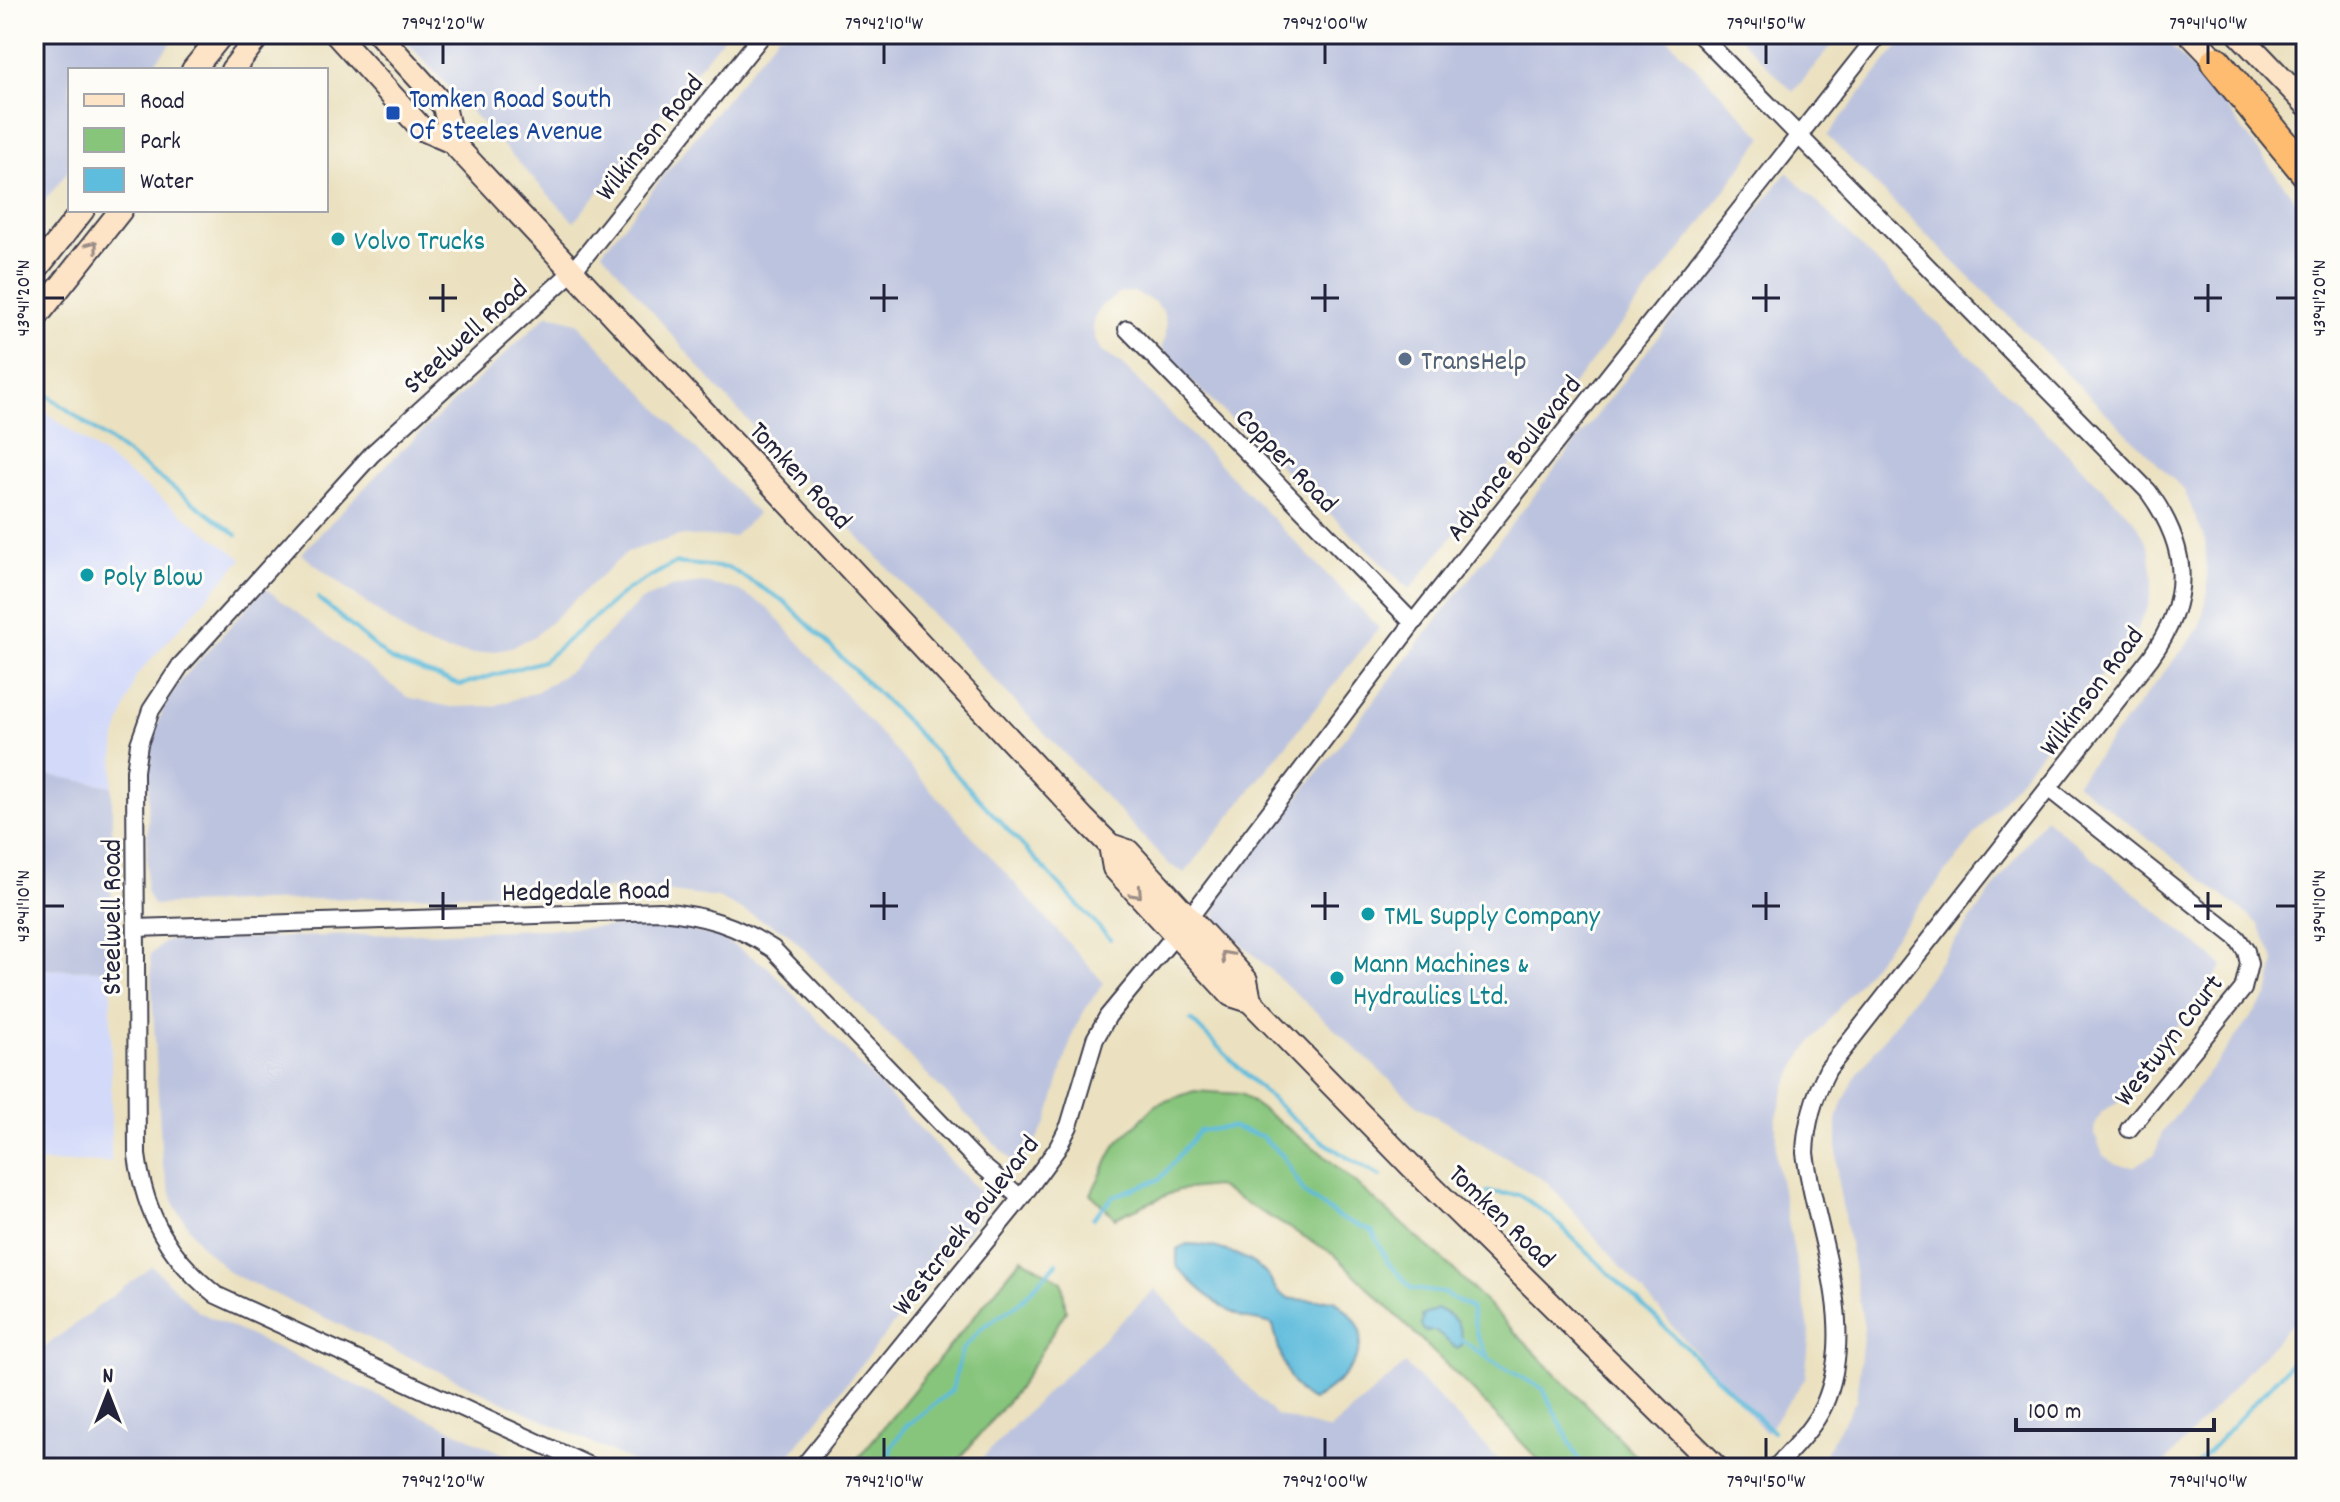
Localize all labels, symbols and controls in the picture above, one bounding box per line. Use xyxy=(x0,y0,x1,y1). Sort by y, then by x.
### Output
text: 79°42'20"W xyxy=(402,11,485,39)
text: 79°42'10"W xyxy=(845,11,924,39)
text: 79°42'00"W xyxy=(1283,11,1368,39)
text: 79°41'50"W xyxy=(1727,11,1806,39)
text: 79°41'40"W xyxy=(2169,11,2247,39)
street label: Wilkinson Road xyxy=(588,67,716,211)
legend xyxy=(68,68,328,212)
place label: Tomken Road South Of Steeles Avenue xyxy=(409,82,611,154)
text: Road xyxy=(140,86,185,120)
marker: Tomken Road South Of Steeles Avenue xyxy=(384,104,402,122)
text: Park xyxy=(140,126,181,160)
text: Water xyxy=(140,166,193,200)
place label: Volvo Trucks xyxy=(354,224,485,264)
marker: Volvo Trucks xyxy=(329,230,347,248)
one-way arrow xyxy=(83,240,97,255)
text: 43°41'20"N xyxy=(11,260,39,336)
text: 43°41'20"N xyxy=(2307,260,2335,336)
street label: Steelwell Road xyxy=(396,272,539,406)
place label: TransHelp xyxy=(1421,344,1527,384)
marker: TransHelp xyxy=(1396,350,1414,368)
street label: Advance Boulevard xyxy=(1438,368,1594,552)
street label: Copper Road xyxy=(1224,401,1345,524)
street label: Tomken Road xyxy=(737,414,859,541)
place label: Poly Blow xyxy=(103,560,203,600)
marker: Poly Blow xyxy=(78,566,96,584)
street label: Wilkinson Road xyxy=(2032,620,2156,766)
street label: Steelwell Road xyxy=(95,839,135,995)
text: 43°41'10"N xyxy=(11,870,39,942)
text: 43°41'10"N xyxy=(2307,870,2335,942)
street label: Hedgedale Road xyxy=(502,873,671,915)
one-way arrow xyxy=(1127,884,1142,898)
place label: TML Supply Company xyxy=(1384,899,1601,939)
marker: TML Supply Company xyxy=(1359,905,1377,923)
place label: Mann Machines & Hydraulics Ltd. xyxy=(1353,947,1529,1019)
one-way arrow xyxy=(1221,951,1235,966)
street label: Westwyn Court xyxy=(2106,967,2235,1117)
marker: Mann Machines & Hydraulics Ltd. xyxy=(1328,969,1346,987)
street label: Westcreek Boulevard xyxy=(885,1128,1051,1326)
street label: Tomken Road xyxy=(1437,1157,1562,1280)
north arrow xyxy=(68,1354,148,1434)
text: N xyxy=(103,1362,114,1393)
scale bar xyxy=(2016,1382,2214,1432)
text: 100 m xyxy=(2028,1396,2081,1430)
text: 79°42'20"W xyxy=(402,1469,485,1497)
text: 79°42'10"W xyxy=(845,1469,924,1497)
text: 79°42'00"W xyxy=(1283,1469,1368,1497)
text: 79°41'50"W xyxy=(1727,1469,1806,1497)
text: 79°41'40"W xyxy=(2169,1469,2247,1497)

